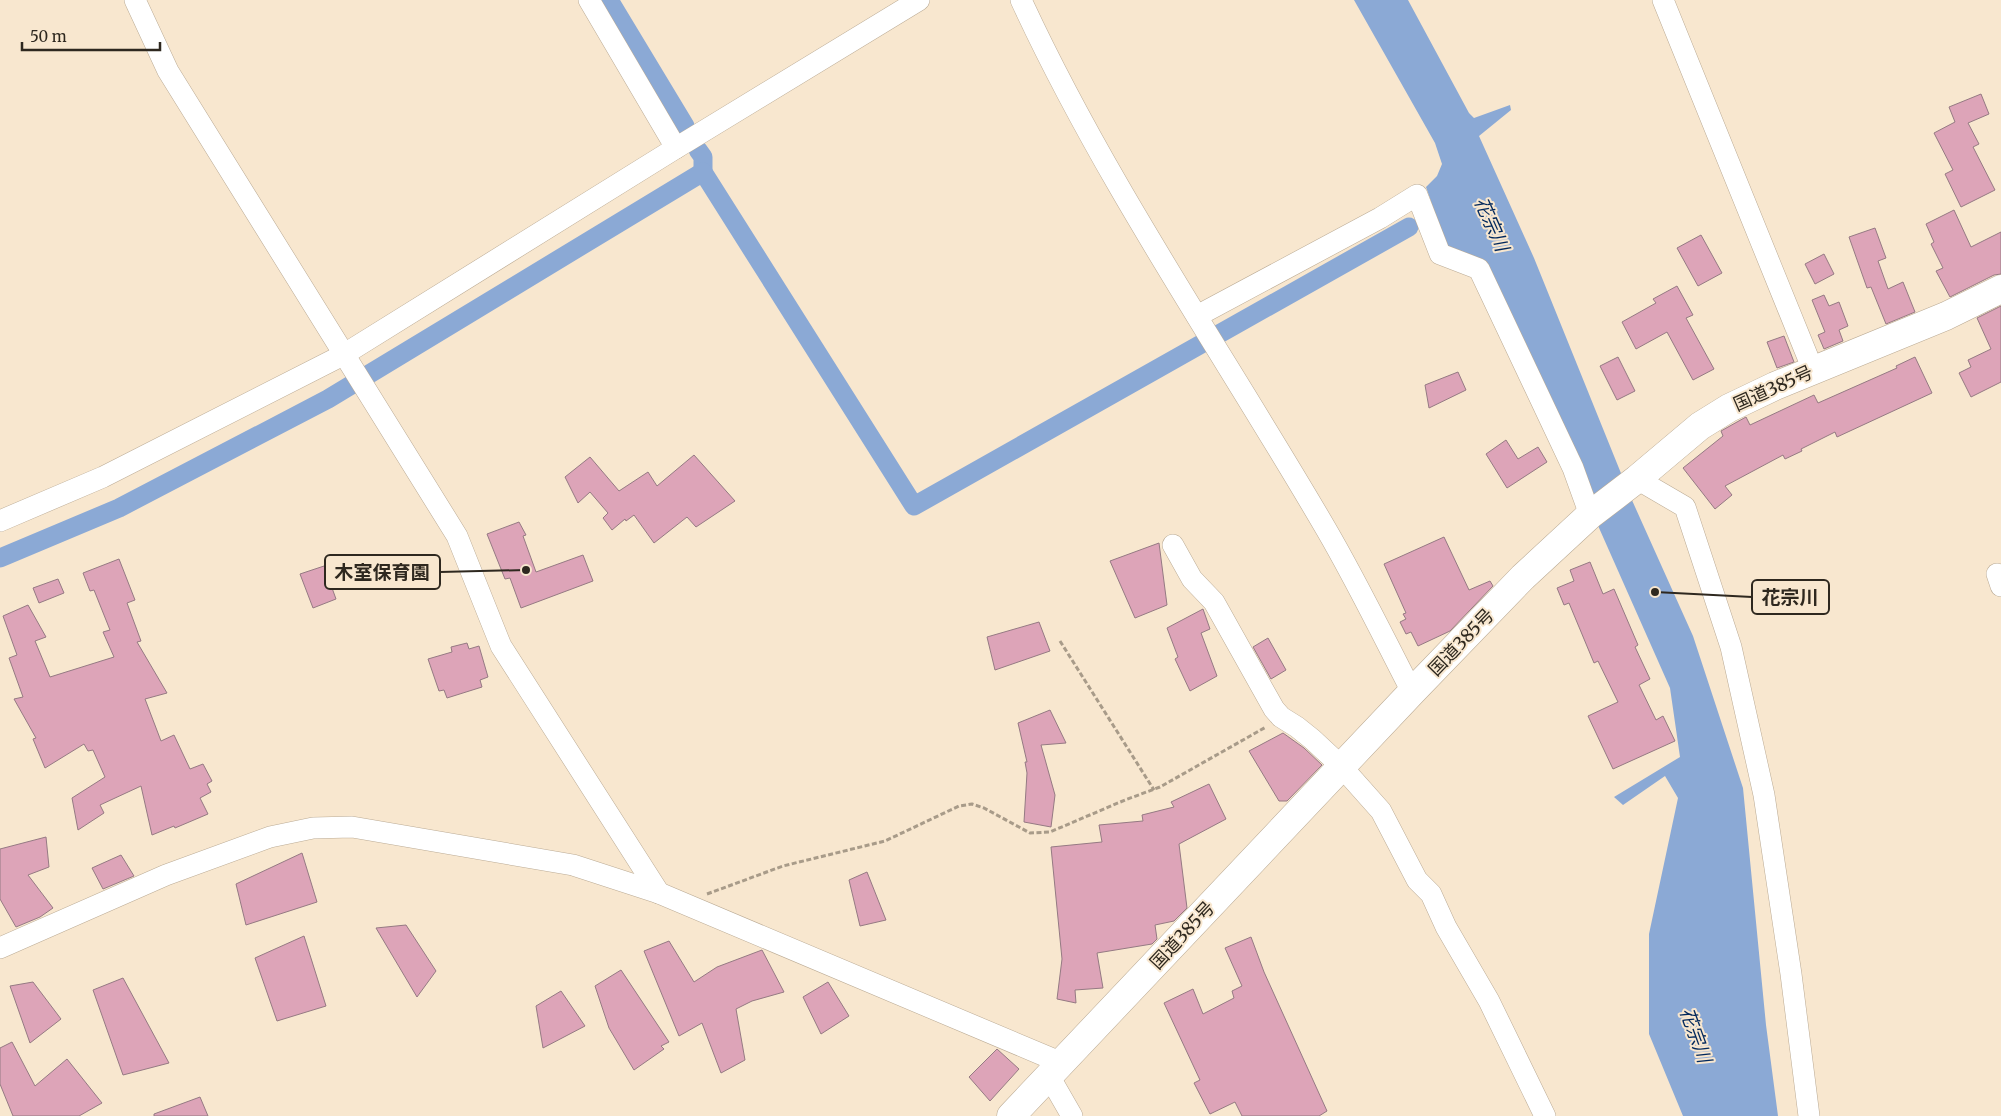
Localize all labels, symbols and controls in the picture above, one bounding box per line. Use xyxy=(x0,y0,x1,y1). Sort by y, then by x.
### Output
scale bar xyxy=(22,20,160,52)
text: 50 m xyxy=(30,27,67,46)
water label: 花宗川 xyxy=(1469,193,1515,257)
street label: 国道385号 xyxy=(1730,360,1816,416)
callout: 木室保育園 xyxy=(325,555,440,589)
text: 木室保育園 xyxy=(334,560,430,584)
callout: 花宗川 xyxy=(1752,580,1829,614)
text: 花宗川 xyxy=(1761,585,1819,609)
street label: 国道385号 xyxy=(1423,604,1499,680)
street label: 国道385号 xyxy=(1145,896,1219,974)
water label: 花宗川 xyxy=(1675,1004,1718,1068)

